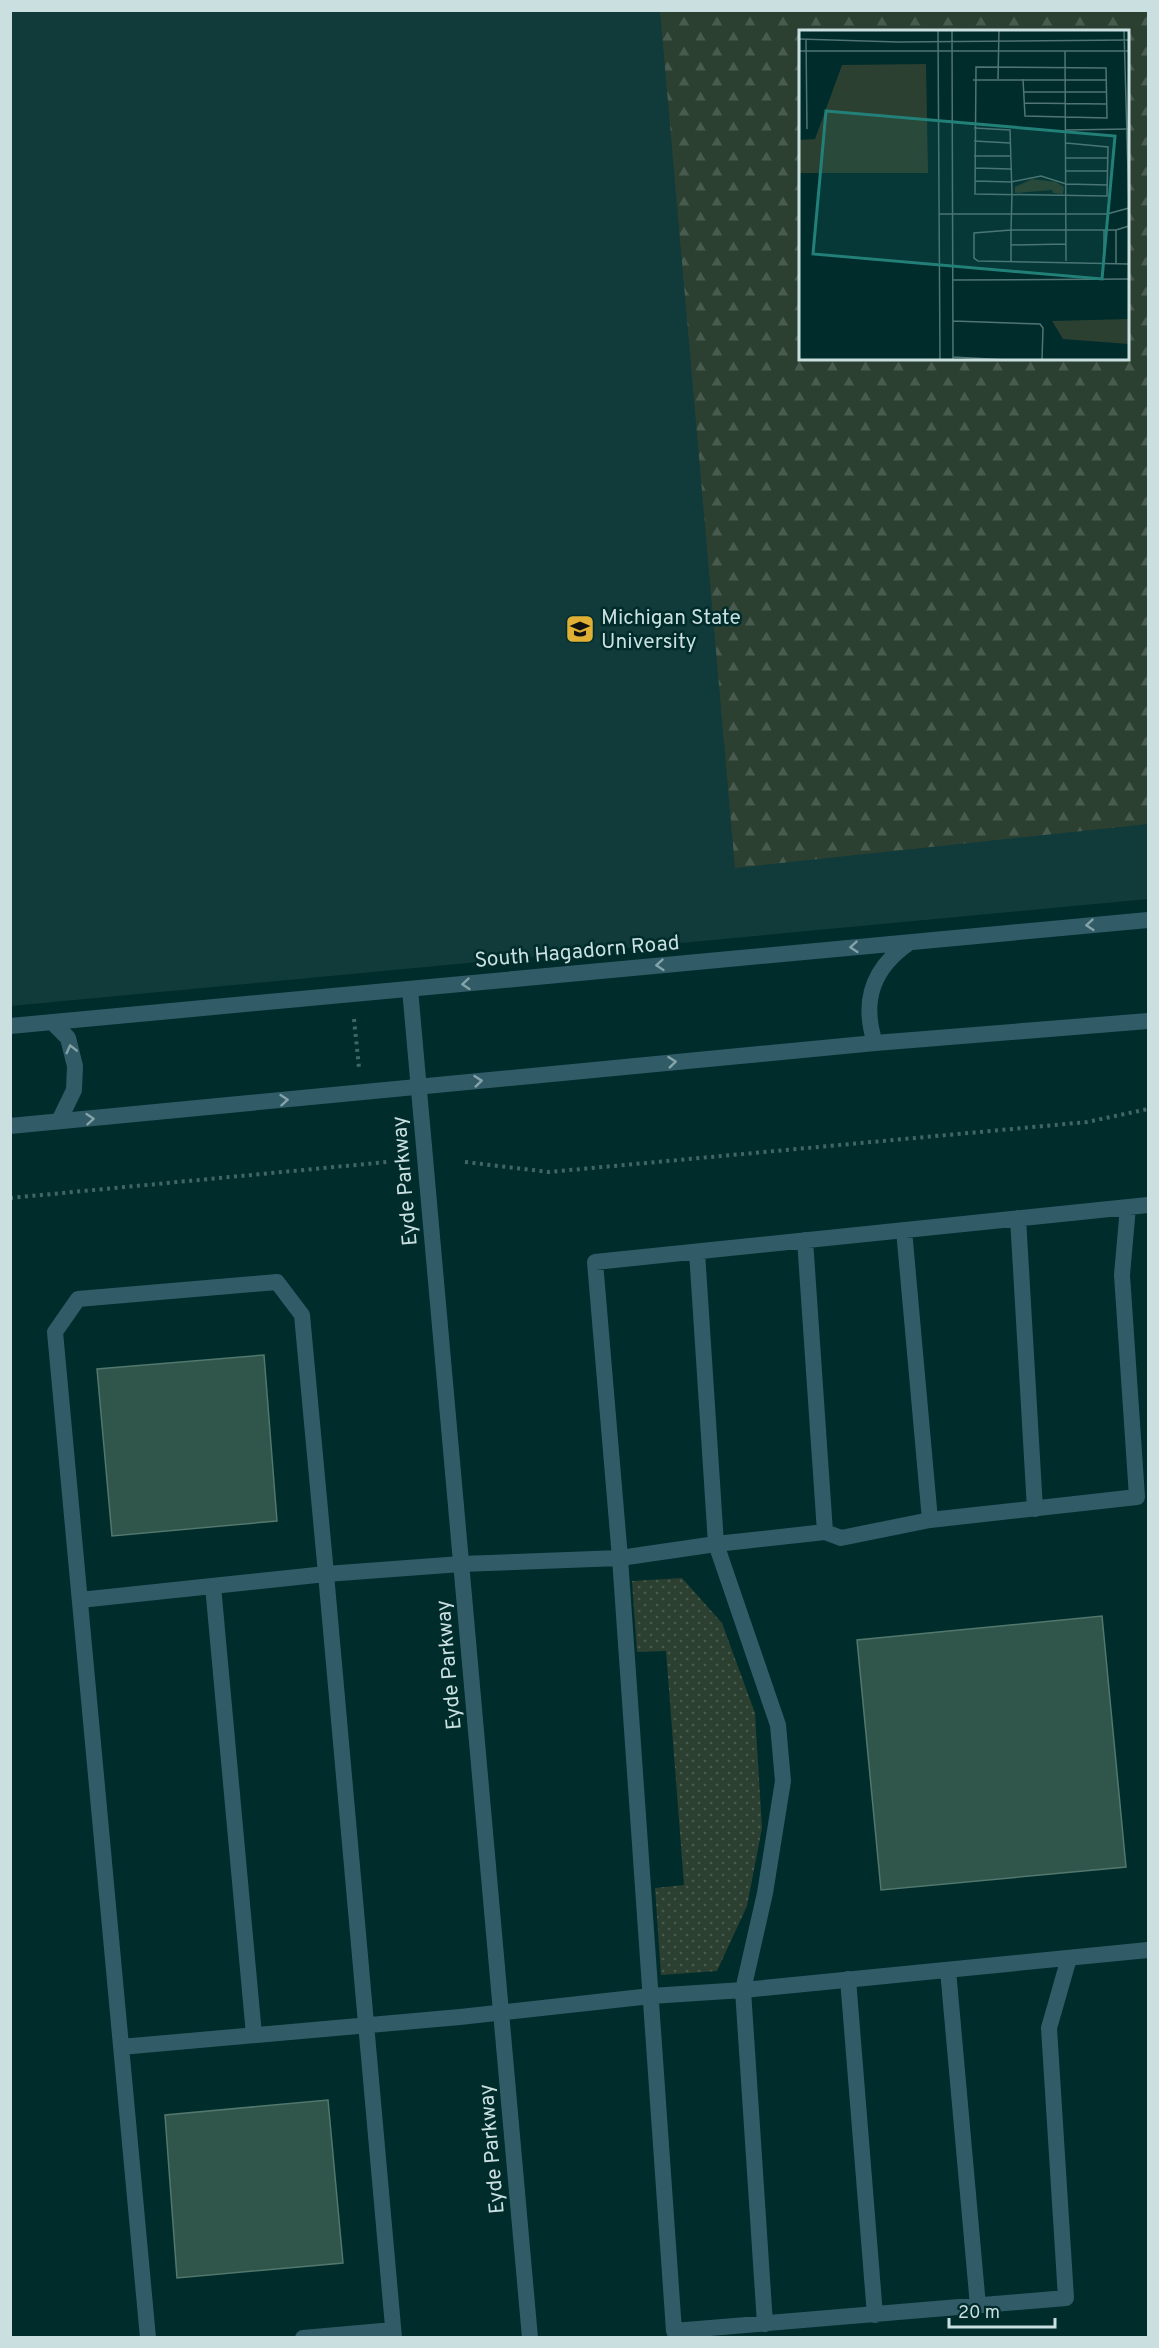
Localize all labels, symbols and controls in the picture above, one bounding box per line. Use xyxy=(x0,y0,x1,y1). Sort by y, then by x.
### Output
inset map xyxy=(799,30,1129,360)
place label: Michigan State University xyxy=(601,605,741,656)
school or university icon: Michigan State University xyxy=(564,613,596,645)
one-way arrow xyxy=(1086,918,1095,931)
street label: South Hagadorn Road xyxy=(474,930,681,975)
one-way arrow xyxy=(850,940,859,953)
one-way arrow xyxy=(656,958,665,971)
one-way arrow xyxy=(461,977,471,990)
one-way arrow xyxy=(66,1044,78,1055)
one-way arrow xyxy=(667,1056,676,1069)
one-way arrow xyxy=(473,1075,482,1088)
one-way arrow xyxy=(279,1094,288,1107)
one-way arrow xyxy=(85,1113,94,1126)
street label: Eyde Parkway xyxy=(386,1115,425,1247)
street label: Eyde Parkway xyxy=(430,1599,469,1731)
street label: Eyde Parkway xyxy=(473,2083,512,2215)
scale bar xyxy=(949,2291,1056,2329)
text: 20 m xyxy=(958,2302,1000,2325)

